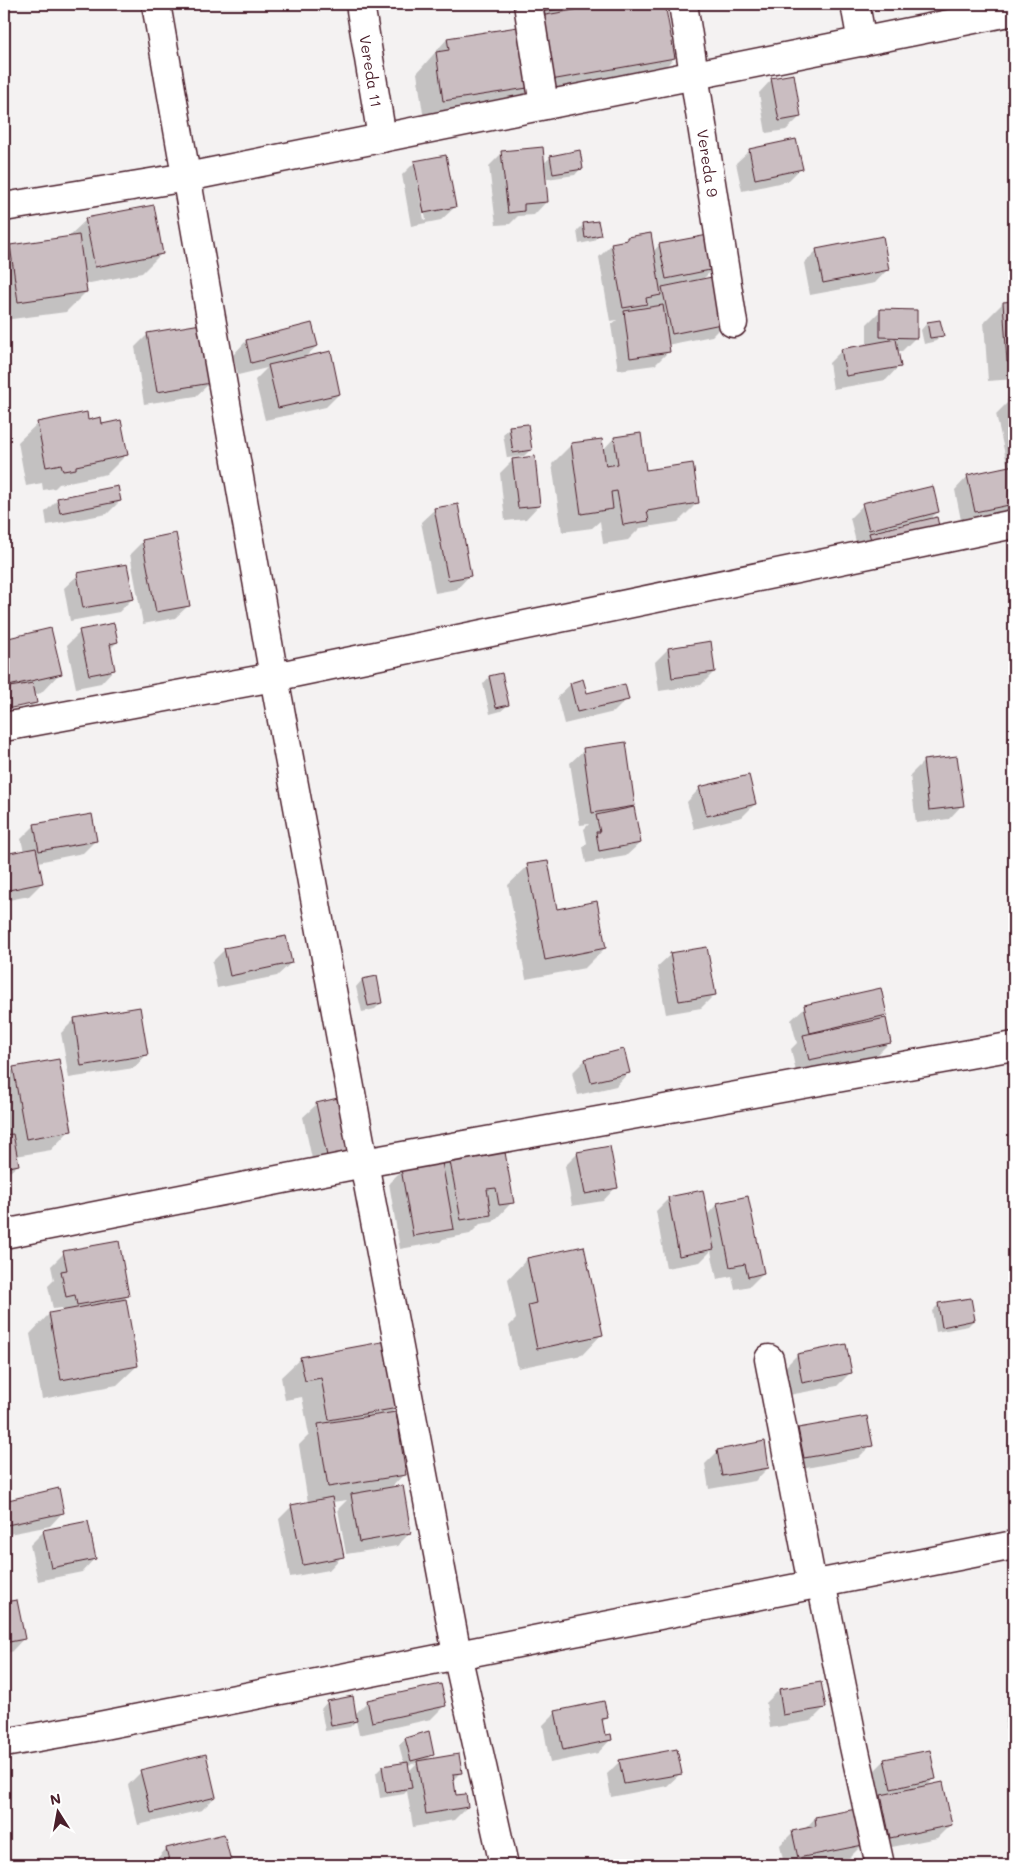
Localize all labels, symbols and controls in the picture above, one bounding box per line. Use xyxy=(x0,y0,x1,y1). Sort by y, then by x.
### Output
street label: Vereda 11 xyxy=(355,34,387,109)
street label: Vereda 9 xyxy=(693,128,723,198)
north arrow xyxy=(32,1786,82,1836)
text: N xyxy=(48,1788,62,1809)

